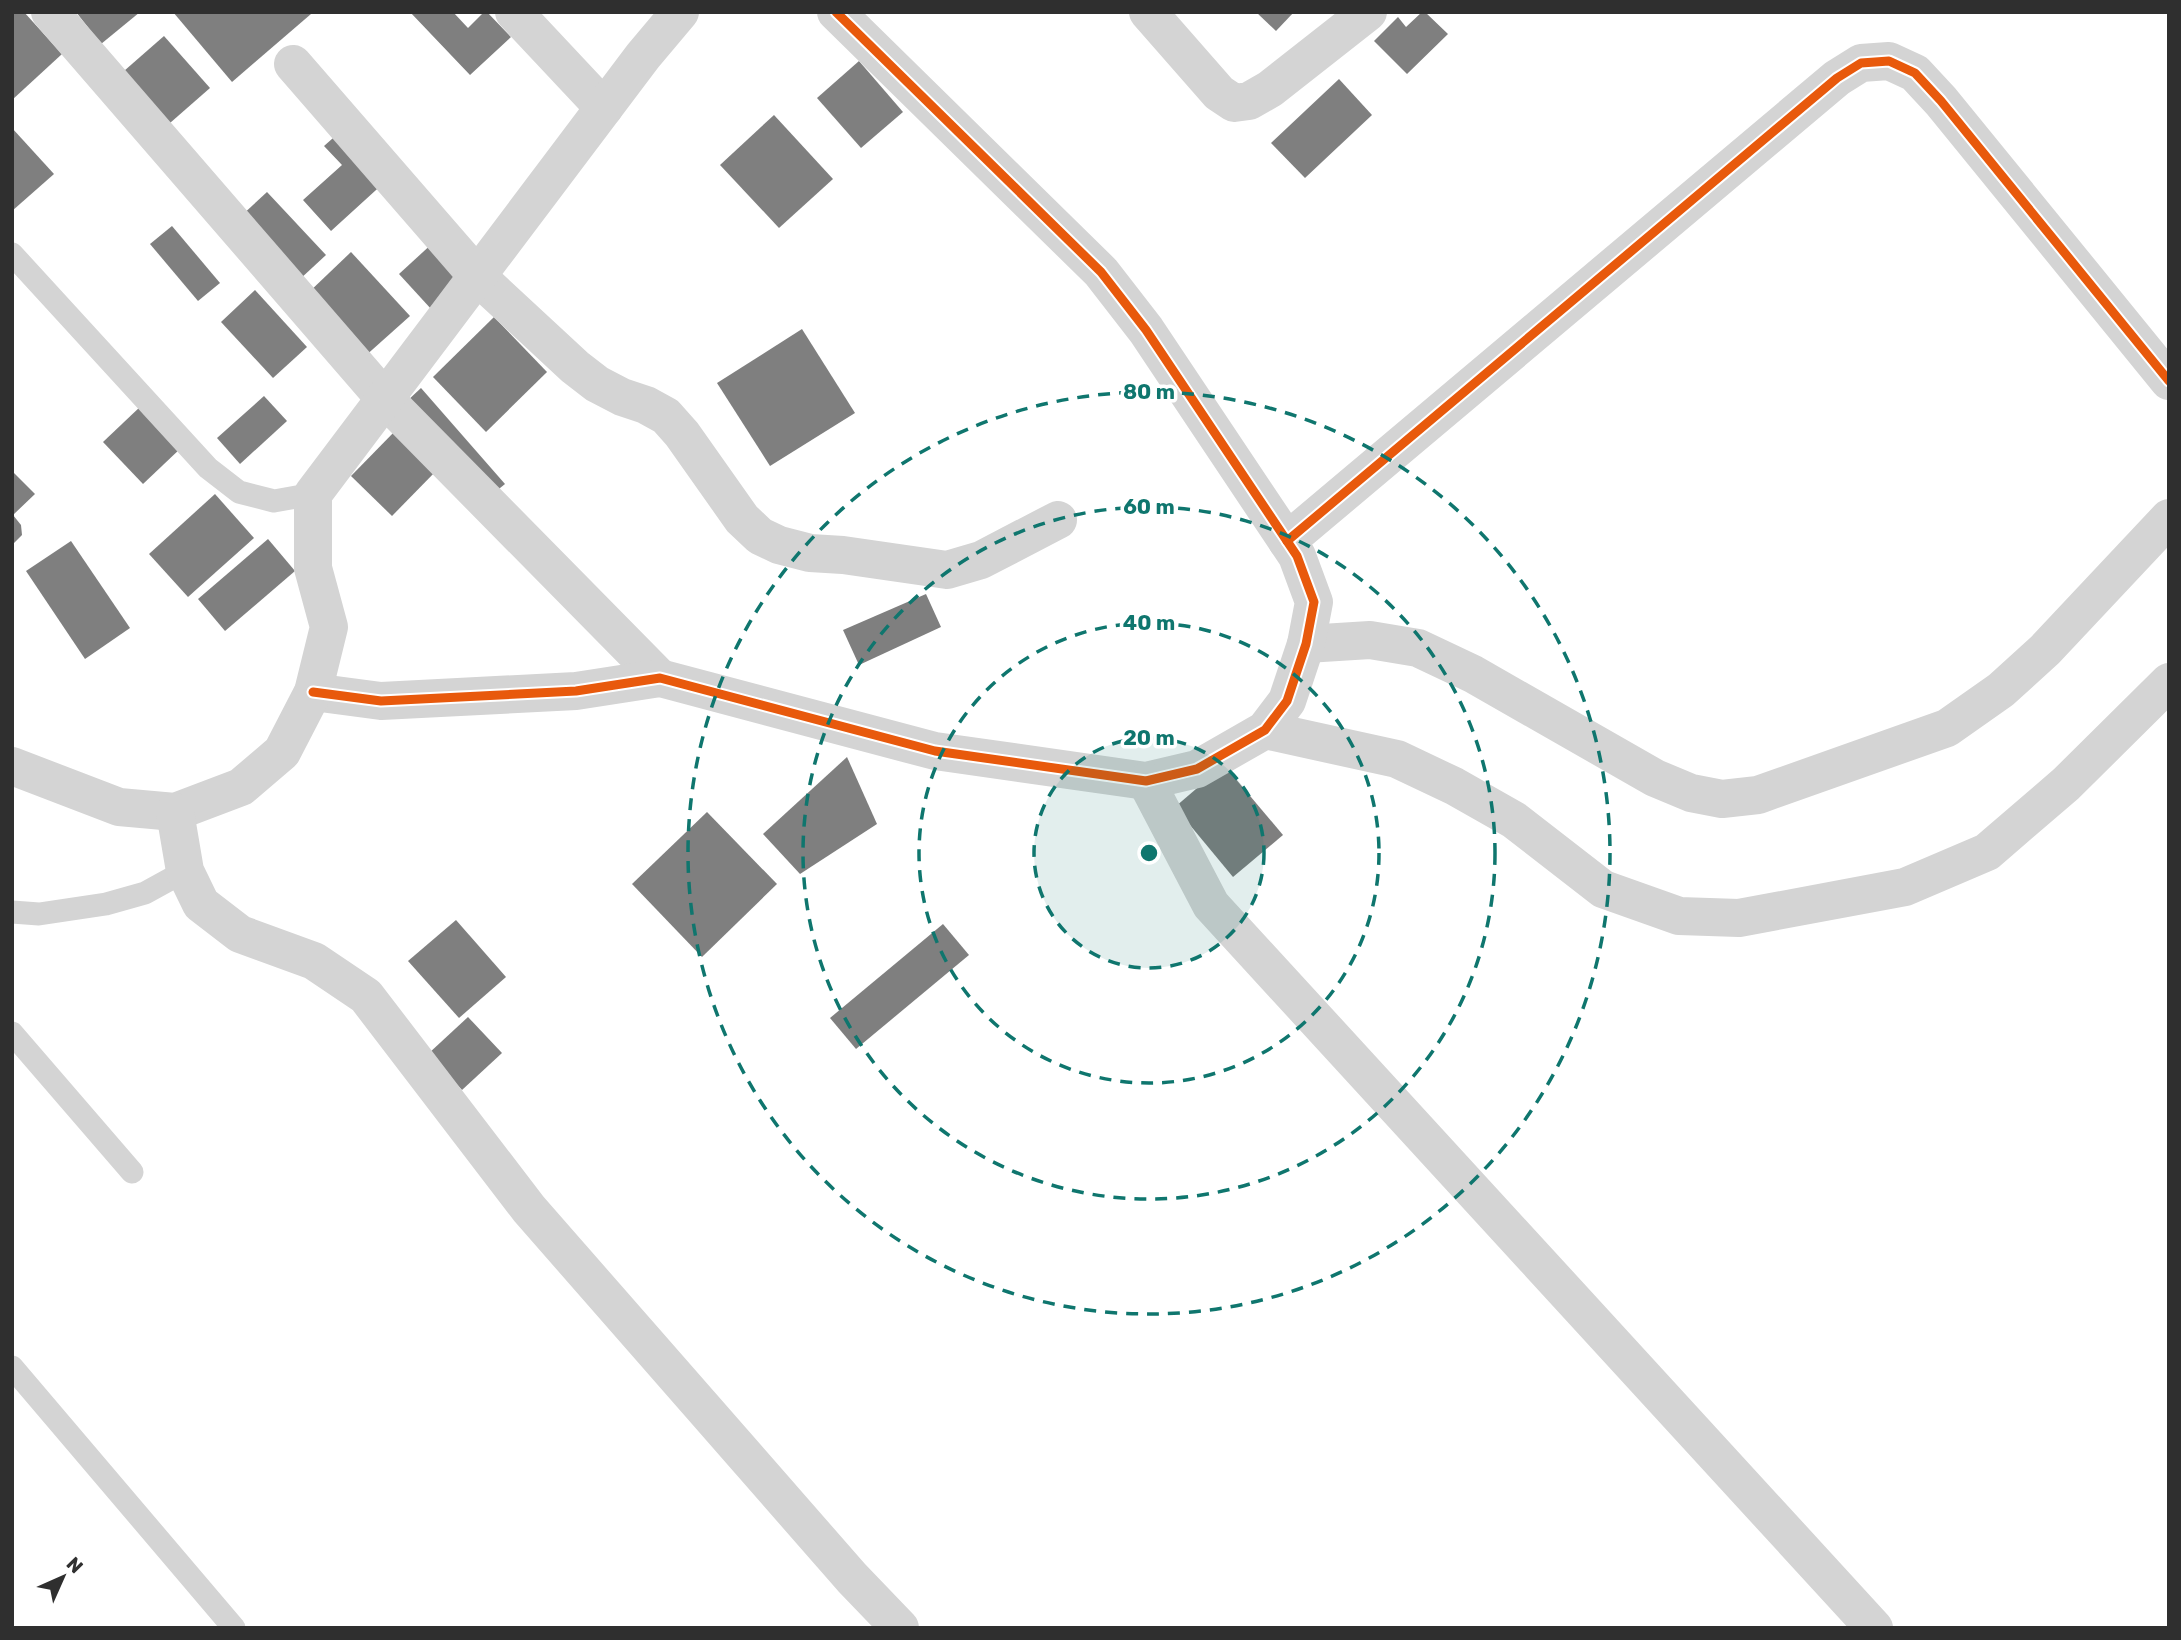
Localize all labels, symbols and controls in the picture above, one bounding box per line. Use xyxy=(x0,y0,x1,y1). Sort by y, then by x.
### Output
text: 80 m xyxy=(1123,379,1175,404)
text: 60 m xyxy=(1123,494,1175,519)
text: 40 m xyxy=(1123,610,1175,635)
text: 20 m xyxy=(1123,725,1175,750)
centre of rings xyxy=(1137,841,1161,865)
north arrow xyxy=(28,1542,98,1612)
text: N xyxy=(62,1552,88,1578)

